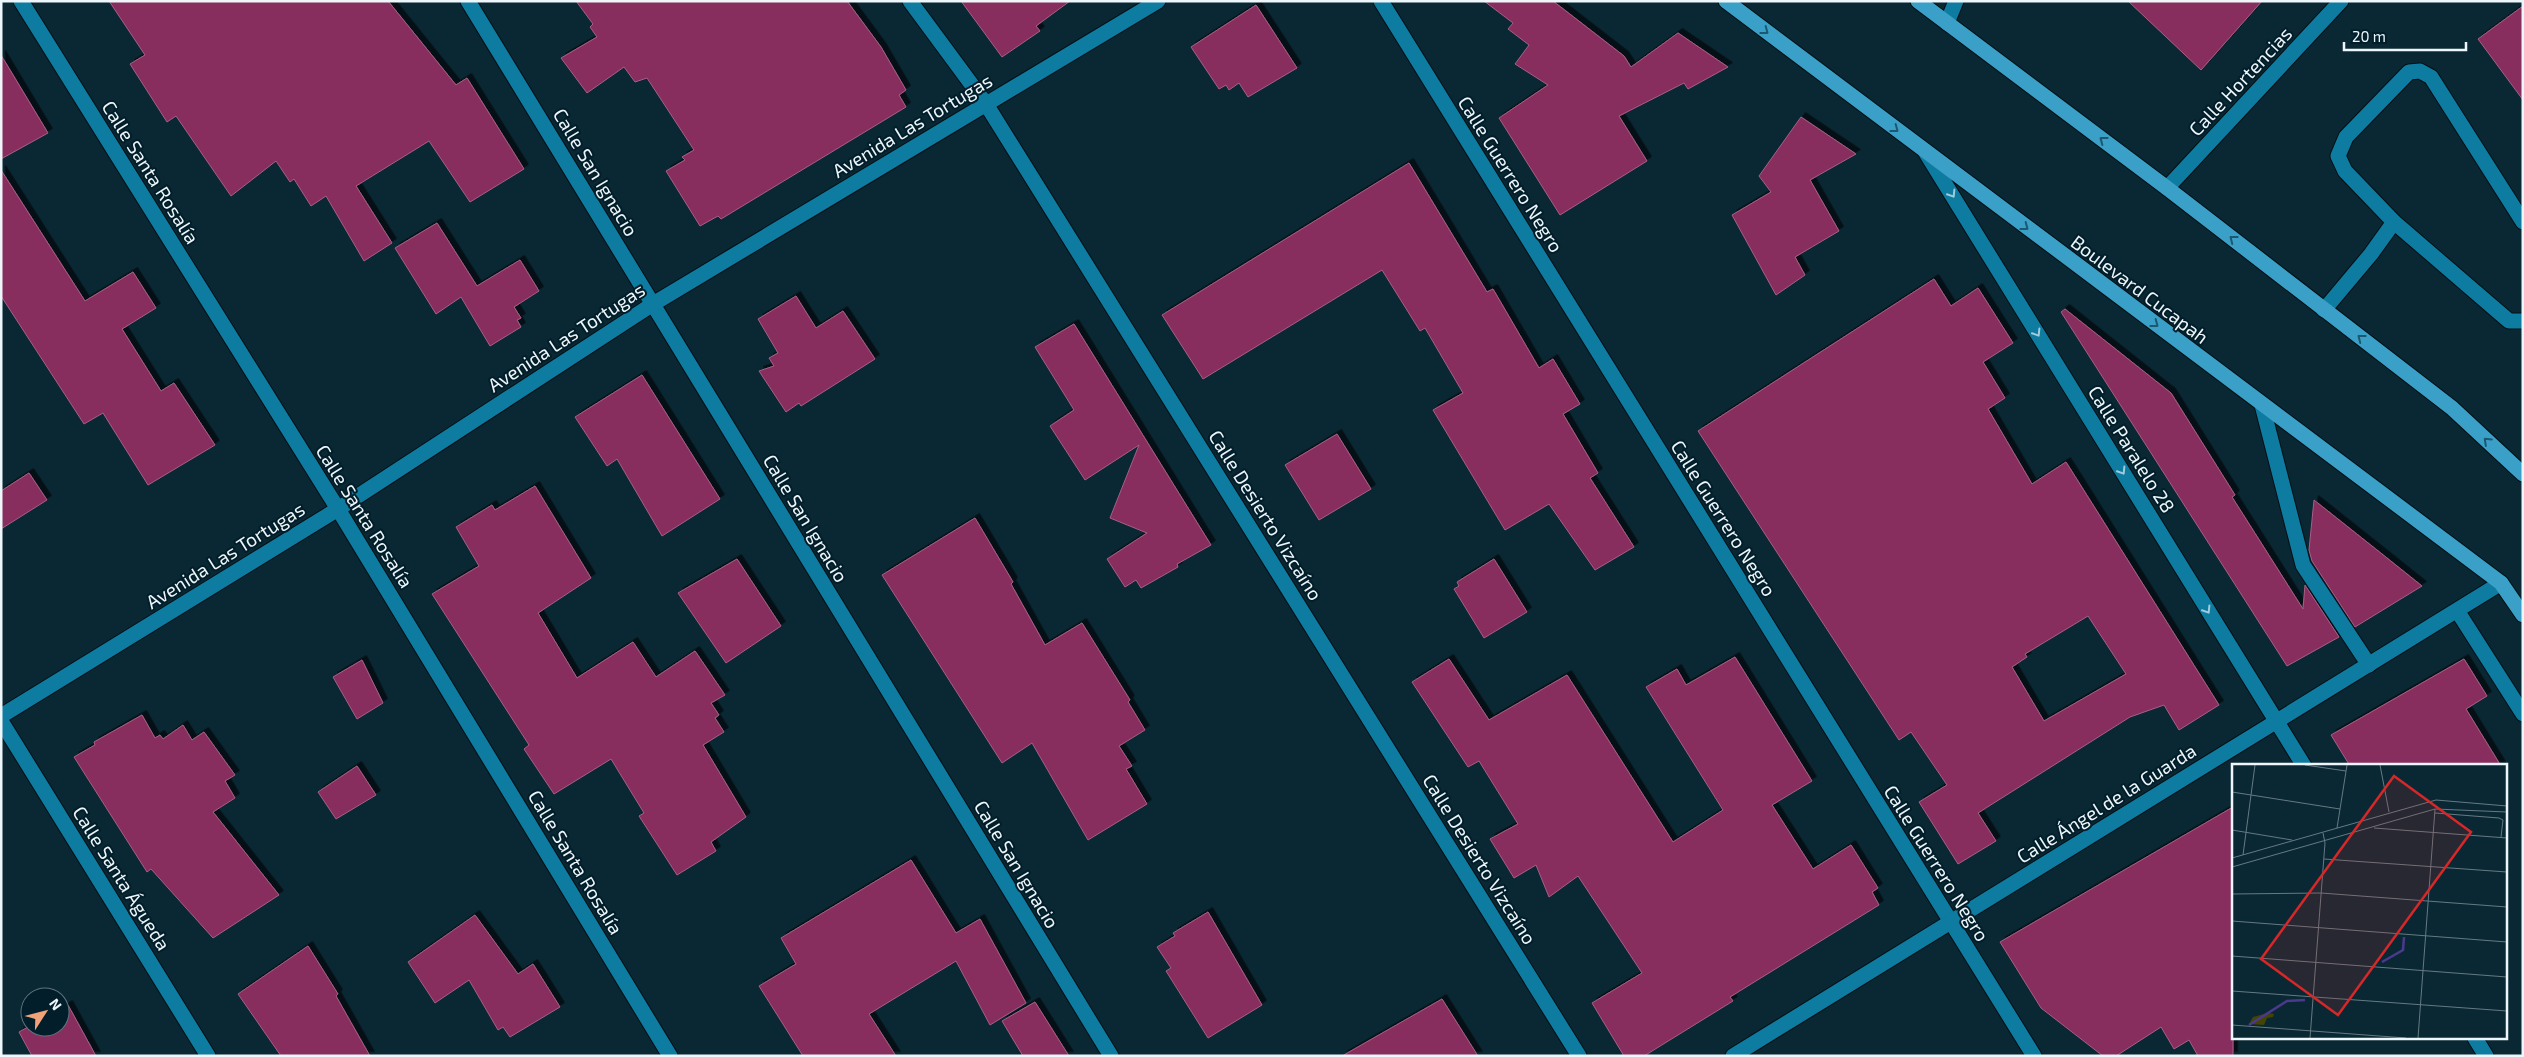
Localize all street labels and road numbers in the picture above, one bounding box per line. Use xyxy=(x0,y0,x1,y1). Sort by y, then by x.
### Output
street label: Calle Hortencias xyxy=(2184,22,2296,140)
street label: Avenida Las Tortugas xyxy=(828,68,996,182)
street label: Calle Guerrero Negro xyxy=(1454,92,1568,256)
street label: Calle Santa Rosalía xyxy=(98,96,204,248)
street label: Calle San Ignacio xyxy=(549,104,643,240)
street label: Boulevard Cucapah xyxy=(2067,230,2213,348)
street label: Avenida Las Tortugas xyxy=(483,278,649,396)
street label: Calle Paralelo 28 xyxy=(2084,381,2180,517)
street label: Calle Desierto Vizcaíno xyxy=(1204,426,1328,604)
street label: Calle Guerrero Negro xyxy=(1667,436,1781,600)
street label: Calle Santa Rosalía xyxy=(312,440,418,592)
street label: Calle San Ignacio xyxy=(759,450,853,586)
street label: Avenida Las Tortugas xyxy=(142,497,308,613)
street label: Calle Ángel de la Guarda xyxy=(2012,738,2200,868)
street label: Calle Desierto Vizcaíno xyxy=(1418,770,1542,948)
street label: Calle Guerrero Negro xyxy=(1880,781,1994,945)
street label: Calle Santa Rosalía xyxy=(524,786,628,938)
street label: Calle San Ignacio xyxy=(970,796,1064,932)
street label: Calle Santa Águeda xyxy=(68,802,176,954)

